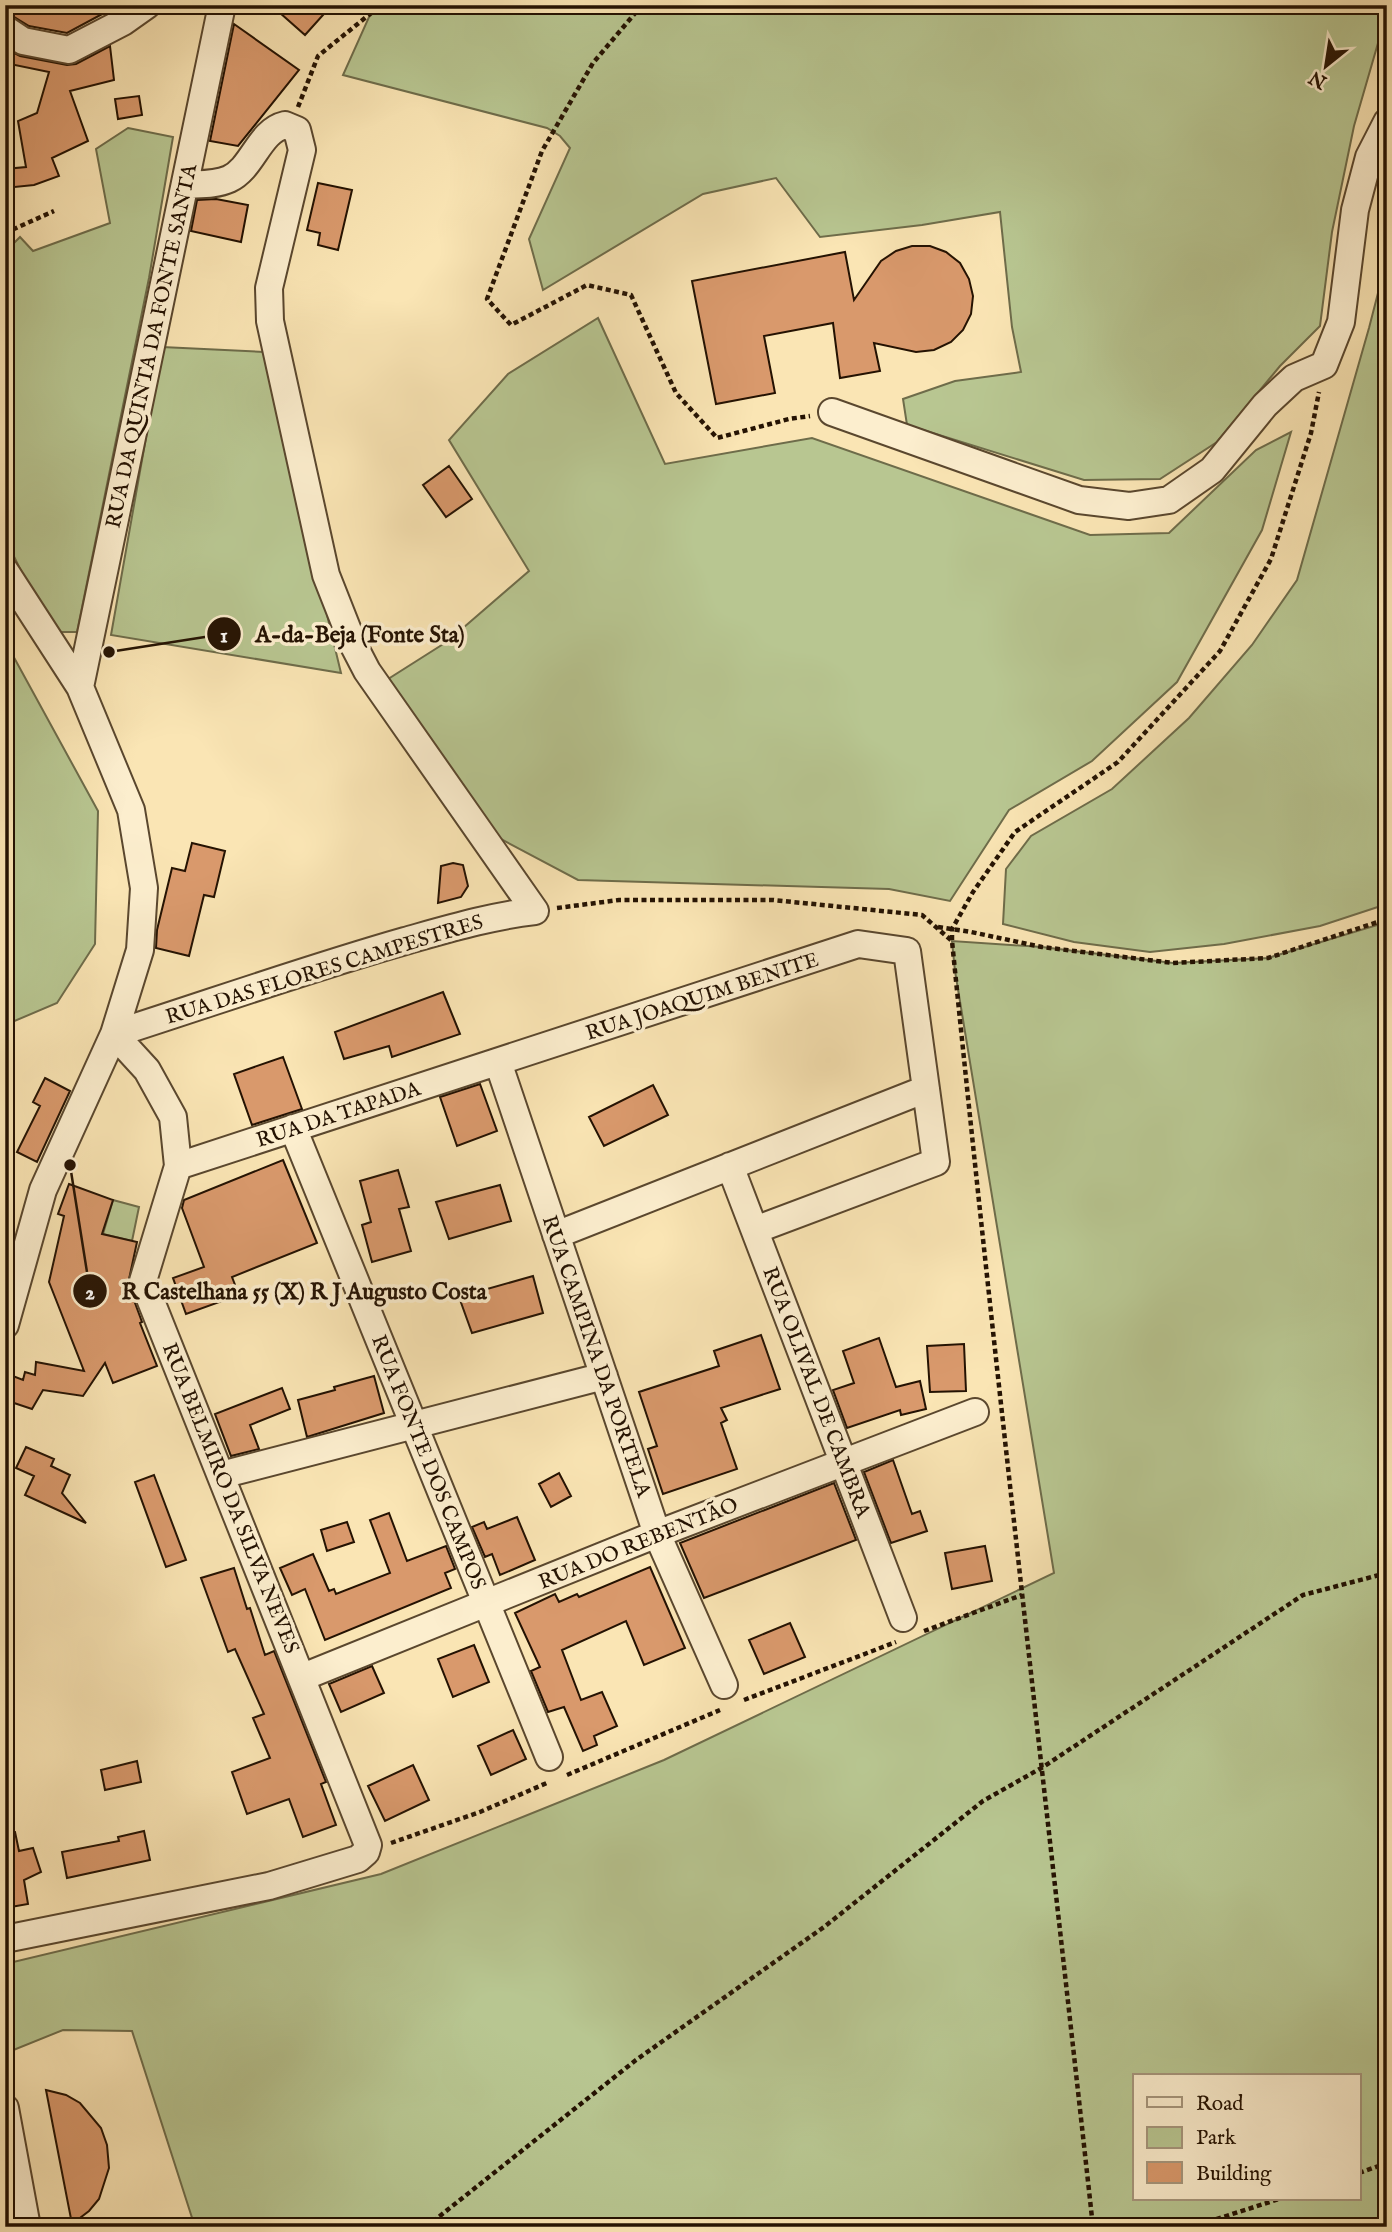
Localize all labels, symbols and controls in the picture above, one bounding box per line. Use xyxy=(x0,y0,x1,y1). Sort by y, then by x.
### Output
north arrow xyxy=(1290,32,1360,102)
text: N xyxy=(1305,64,1332,94)
street label: RUA DA QUINTA DA FONTE SANTA xyxy=(101,161,204,531)
callout: A-da-Beja (Fonte Sta) xyxy=(207,612,479,656)
text: A-da-Beja (Fonte Sta) xyxy=(254,621,465,650)
text: 1 xyxy=(220,623,228,650)
street label: RUA DAS FLORES CAMPESTRES xyxy=(162,909,487,1032)
street label: RUA JOAQUIM BENITE xyxy=(583,947,822,1048)
street label: RUA DA TAPADA xyxy=(253,1076,425,1155)
street label: RUA CAMPINA DA PORTELA xyxy=(535,1212,657,1502)
street label: RUA OLIVAL DE CAMBRA xyxy=(755,1263,876,1523)
callout: R Castelhana 55 (X) R J Augusto Costa xyxy=(73,1269,501,1313)
text: R Castelhana 55 (X) R J Augusto Costa xyxy=(121,1278,488,1307)
text: 2 xyxy=(85,1280,95,1307)
street label: RUA FONTE DOS CAMPOS xyxy=(364,1331,491,1594)
street label: RUA BELMIRO DA SILVA NEVES xyxy=(155,1339,304,1658)
street label: RUA DO REBENTÃO xyxy=(534,1491,742,1597)
legend xyxy=(1133,2074,1360,2200)
text: Road xyxy=(1196,2091,1244,2118)
text: Park xyxy=(1196,2125,1237,2152)
text: Building xyxy=(1196,2161,1272,2188)

